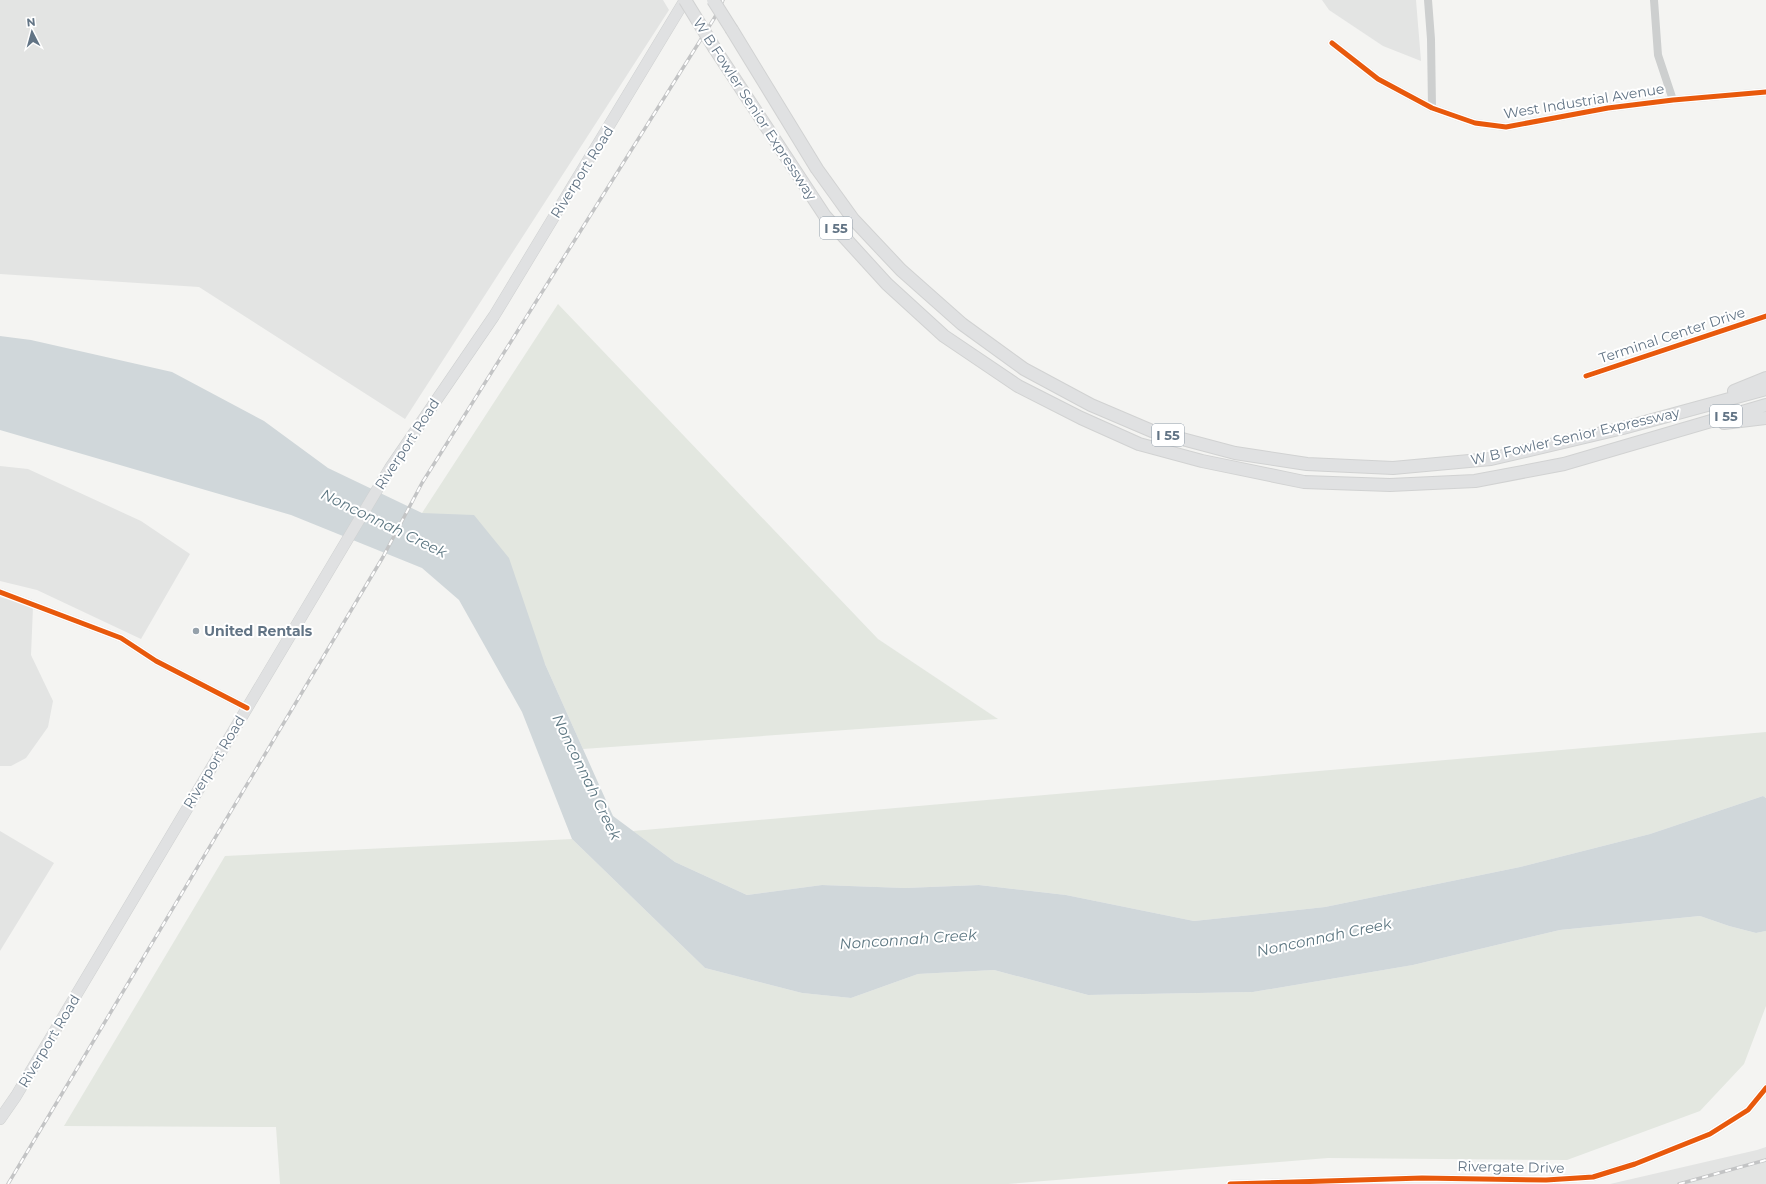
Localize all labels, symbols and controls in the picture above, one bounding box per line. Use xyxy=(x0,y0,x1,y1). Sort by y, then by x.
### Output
north arrow xyxy=(12,12,52,52)
street label: W B Fowler Senior Expressway xyxy=(689,14,821,204)
text: N xyxy=(26,15,36,29)
street label: West Industrial Avenue xyxy=(1502,79,1666,123)
street label: Riverport Road xyxy=(546,123,618,221)
road number: I 55 xyxy=(820,217,852,239)
street label: Terminal Center Drive xyxy=(1597,303,1747,367)
street label: Riverport Road xyxy=(371,395,443,493)
street label: W B Fowler Senior Expressway xyxy=(1469,403,1682,469)
road number: I 55 xyxy=(1710,405,1742,427)
road number: I 55 xyxy=(1152,424,1184,446)
water label: Nonconnah Creek xyxy=(318,484,451,562)
place label: United Rentals xyxy=(204,622,313,640)
marker: United Rentals xyxy=(191,626,201,636)
water label: Nonconnah Creek xyxy=(548,711,626,844)
street label: Riverport Road xyxy=(179,712,249,812)
water label: Nonconnah Creek xyxy=(1255,913,1394,961)
water label: Nonconnah Creek xyxy=(839,925,978,953)
street label: Riverport Road xyxy=(14,991,84,1091)
street label: Rivergate Drive xyxy=(1457,1157,1565,1177)

